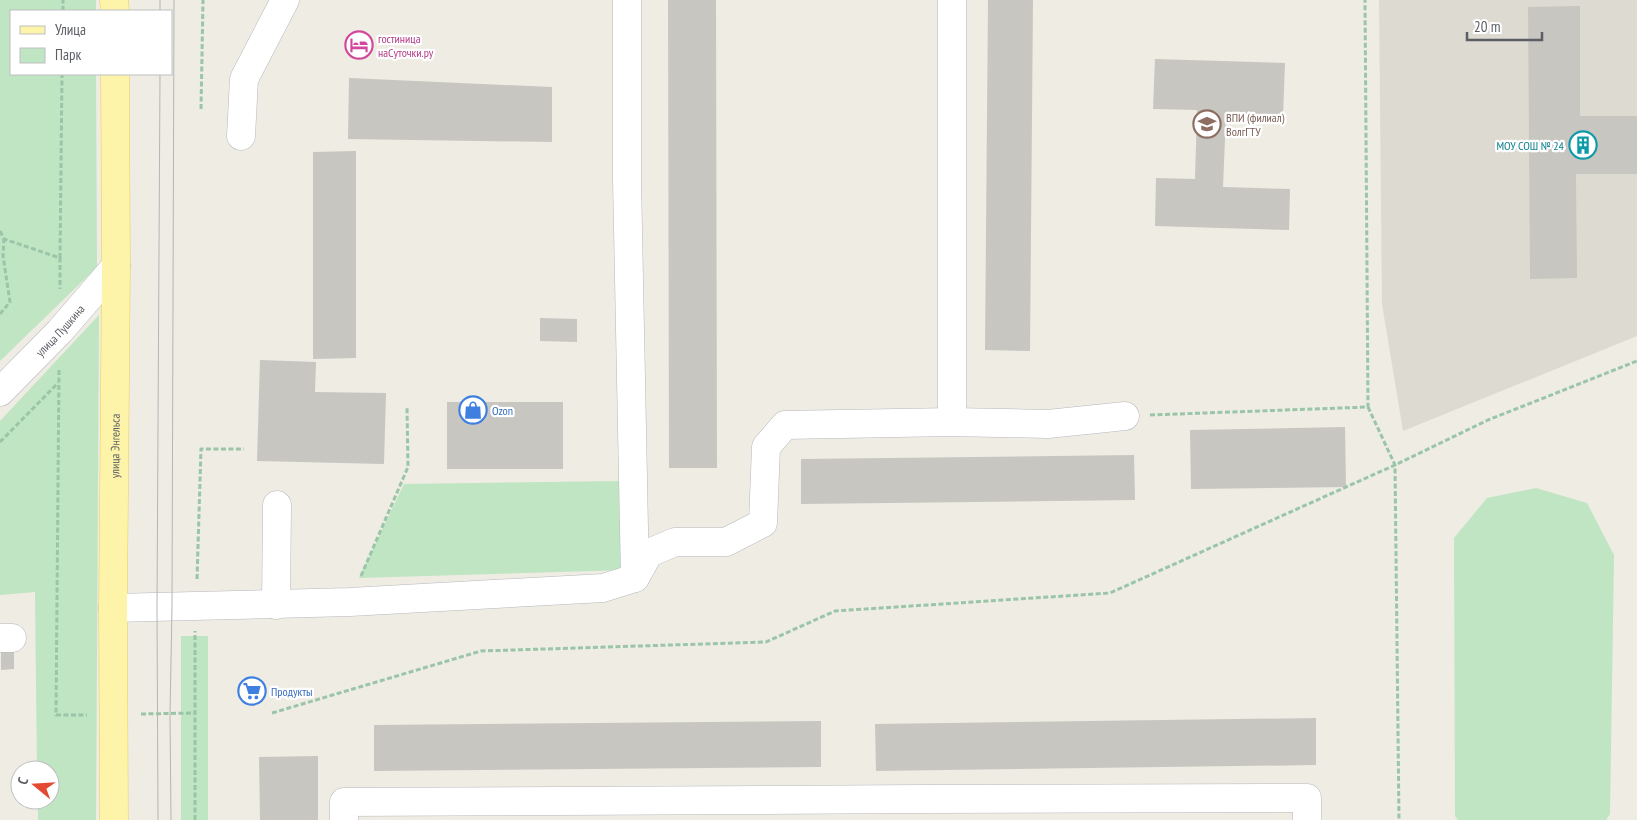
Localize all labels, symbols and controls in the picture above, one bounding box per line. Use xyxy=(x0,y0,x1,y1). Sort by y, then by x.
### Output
legend xyxy=(10,10,172,75)
scale bar xyxy=(1467,10,1542,42)
text: 20 m xyxy=(1474,17,1500,36)
text: Улица xyxy=(55,20,86,39)
hotel icon: гостиница наСуточки.ру xyxy=(344,30,374,60)
place label: гостиница наСуточки.ру xyxy=(378,31,434,60)
text: Парк xyxy=(55,45,81,64)
school or university icon: ВПИ (филиал) ВолгГТУ xyxy=(1192,109,1222,139)
place label: ВПИ (филиал) ВолгГТУ xyxy=(1226,110,1285,139)
building icon: МОУ СОШ № 24 xyxy=(1568,130,1598,160)
place label: МОУ СОШ № 24 xyxy=(1496,138,1565,153)
street label: улица Пушкина xyxy=(32,301,87,359)
shop icon: Ozon xyxy=(458,395,488,425)
place label: Ozon xyxy=(492,403,513,418)
street label: улица Энгельса xyxy=(107,413,122,478)
supermarket icon: Продукты xyxy=(237,676,267,706)
place label: Продукты xyxy=(271,684,312,699)
north arrow xyxy=(10,760,60,810)
text: С xyxy=(13,775,32,787)

